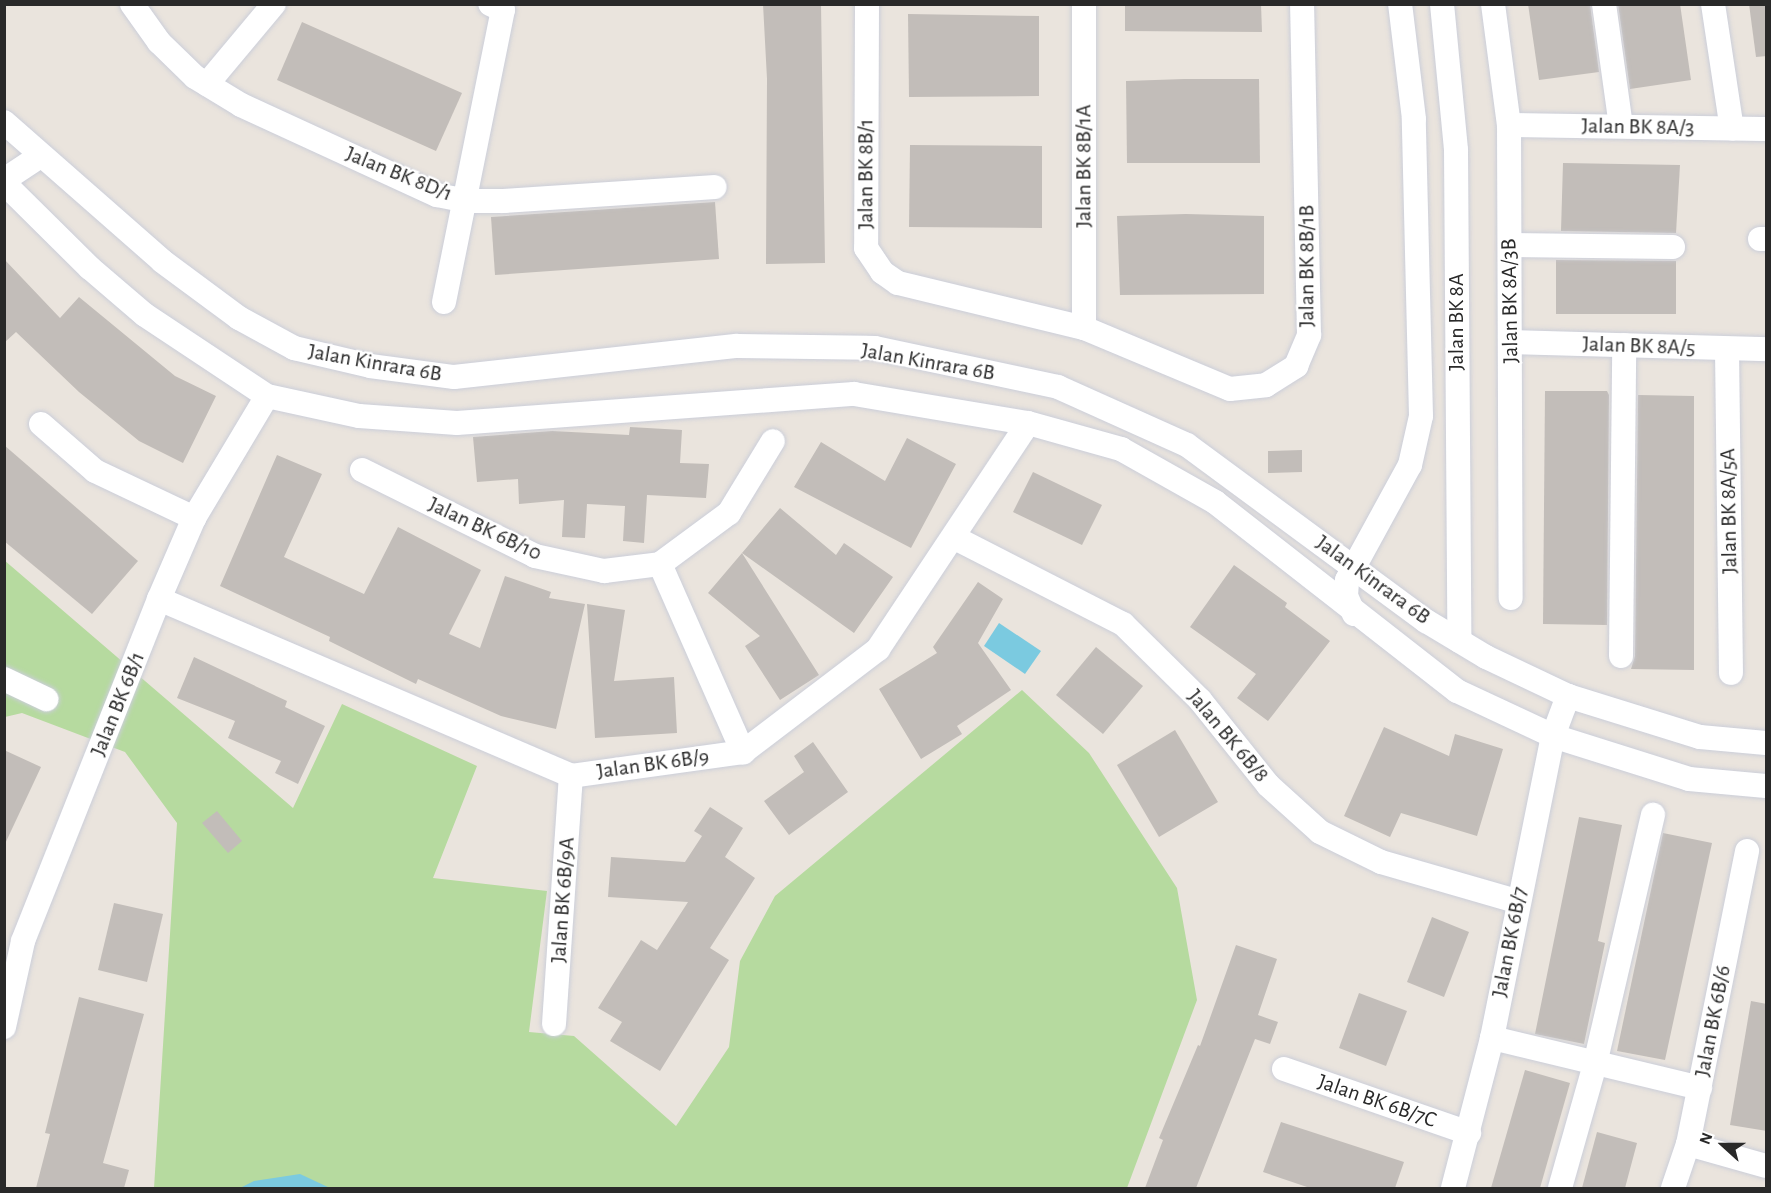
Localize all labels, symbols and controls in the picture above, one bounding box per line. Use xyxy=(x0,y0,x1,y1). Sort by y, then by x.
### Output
street label: Jalan BK 8B/1A xyxy=(1071,104,1097,228)
street label: Jalan BK 8A/3 xyxy=(1581,113,1695,141)
street label: Jalan BK 8B/1 xyxy=(853,119,879,229)
street label: Jalan BK 8D/1 xyxy=(342,141,456,207)
street label: Jalan BK 8B/1B xyxy=(1294,205,1320,327)
street label: Jalan BK 8A/3B xyxy=(1496,238,1524,364)
street label: Jalan BK 8A xyxy=(1444,273,1470,371)
street label: Jalan BK 8A/5 xyxy=(1582,331,1696,361)
street label: Jalan Kinrara 6B xyxy=(859,337,997,387)
street label: Jalan Kinrara 6B xyxy=(306,338,444,388)
street label: Jalan BK 8A/5A xyxy=(1715,448,1743,574)
street label: Jalan BK 6B/10 xyxy=(424,491,546,567)
street label: Jalan Kinrara 6B xyxy=(1311,530,1435,630)
street label: Jalan BK 6B/1 xyxy=(85,648,151,760)
street label: Jalan BK 6B/8 xyxy=(1181,684,1275,788)
street label: Jalan BK 6B/9 xyxy=(595,743,711,785)
street label: Jalan BK 6B/9A xyxy=(545,836,581,964)
street label: Jalan BK 6B/7 xyxy=(1486,884,1534,1000)
street label: Jalan BK 6B/6 xyxy=(1689,963,1737,1079)
street label: Jalan BK 6B/7C xyxy=(1314,1068,1440,1134)
north arrow xyxy=(1693,1115,1753,1175)
text: N xyxy=(1697,1130,1716,1147)

